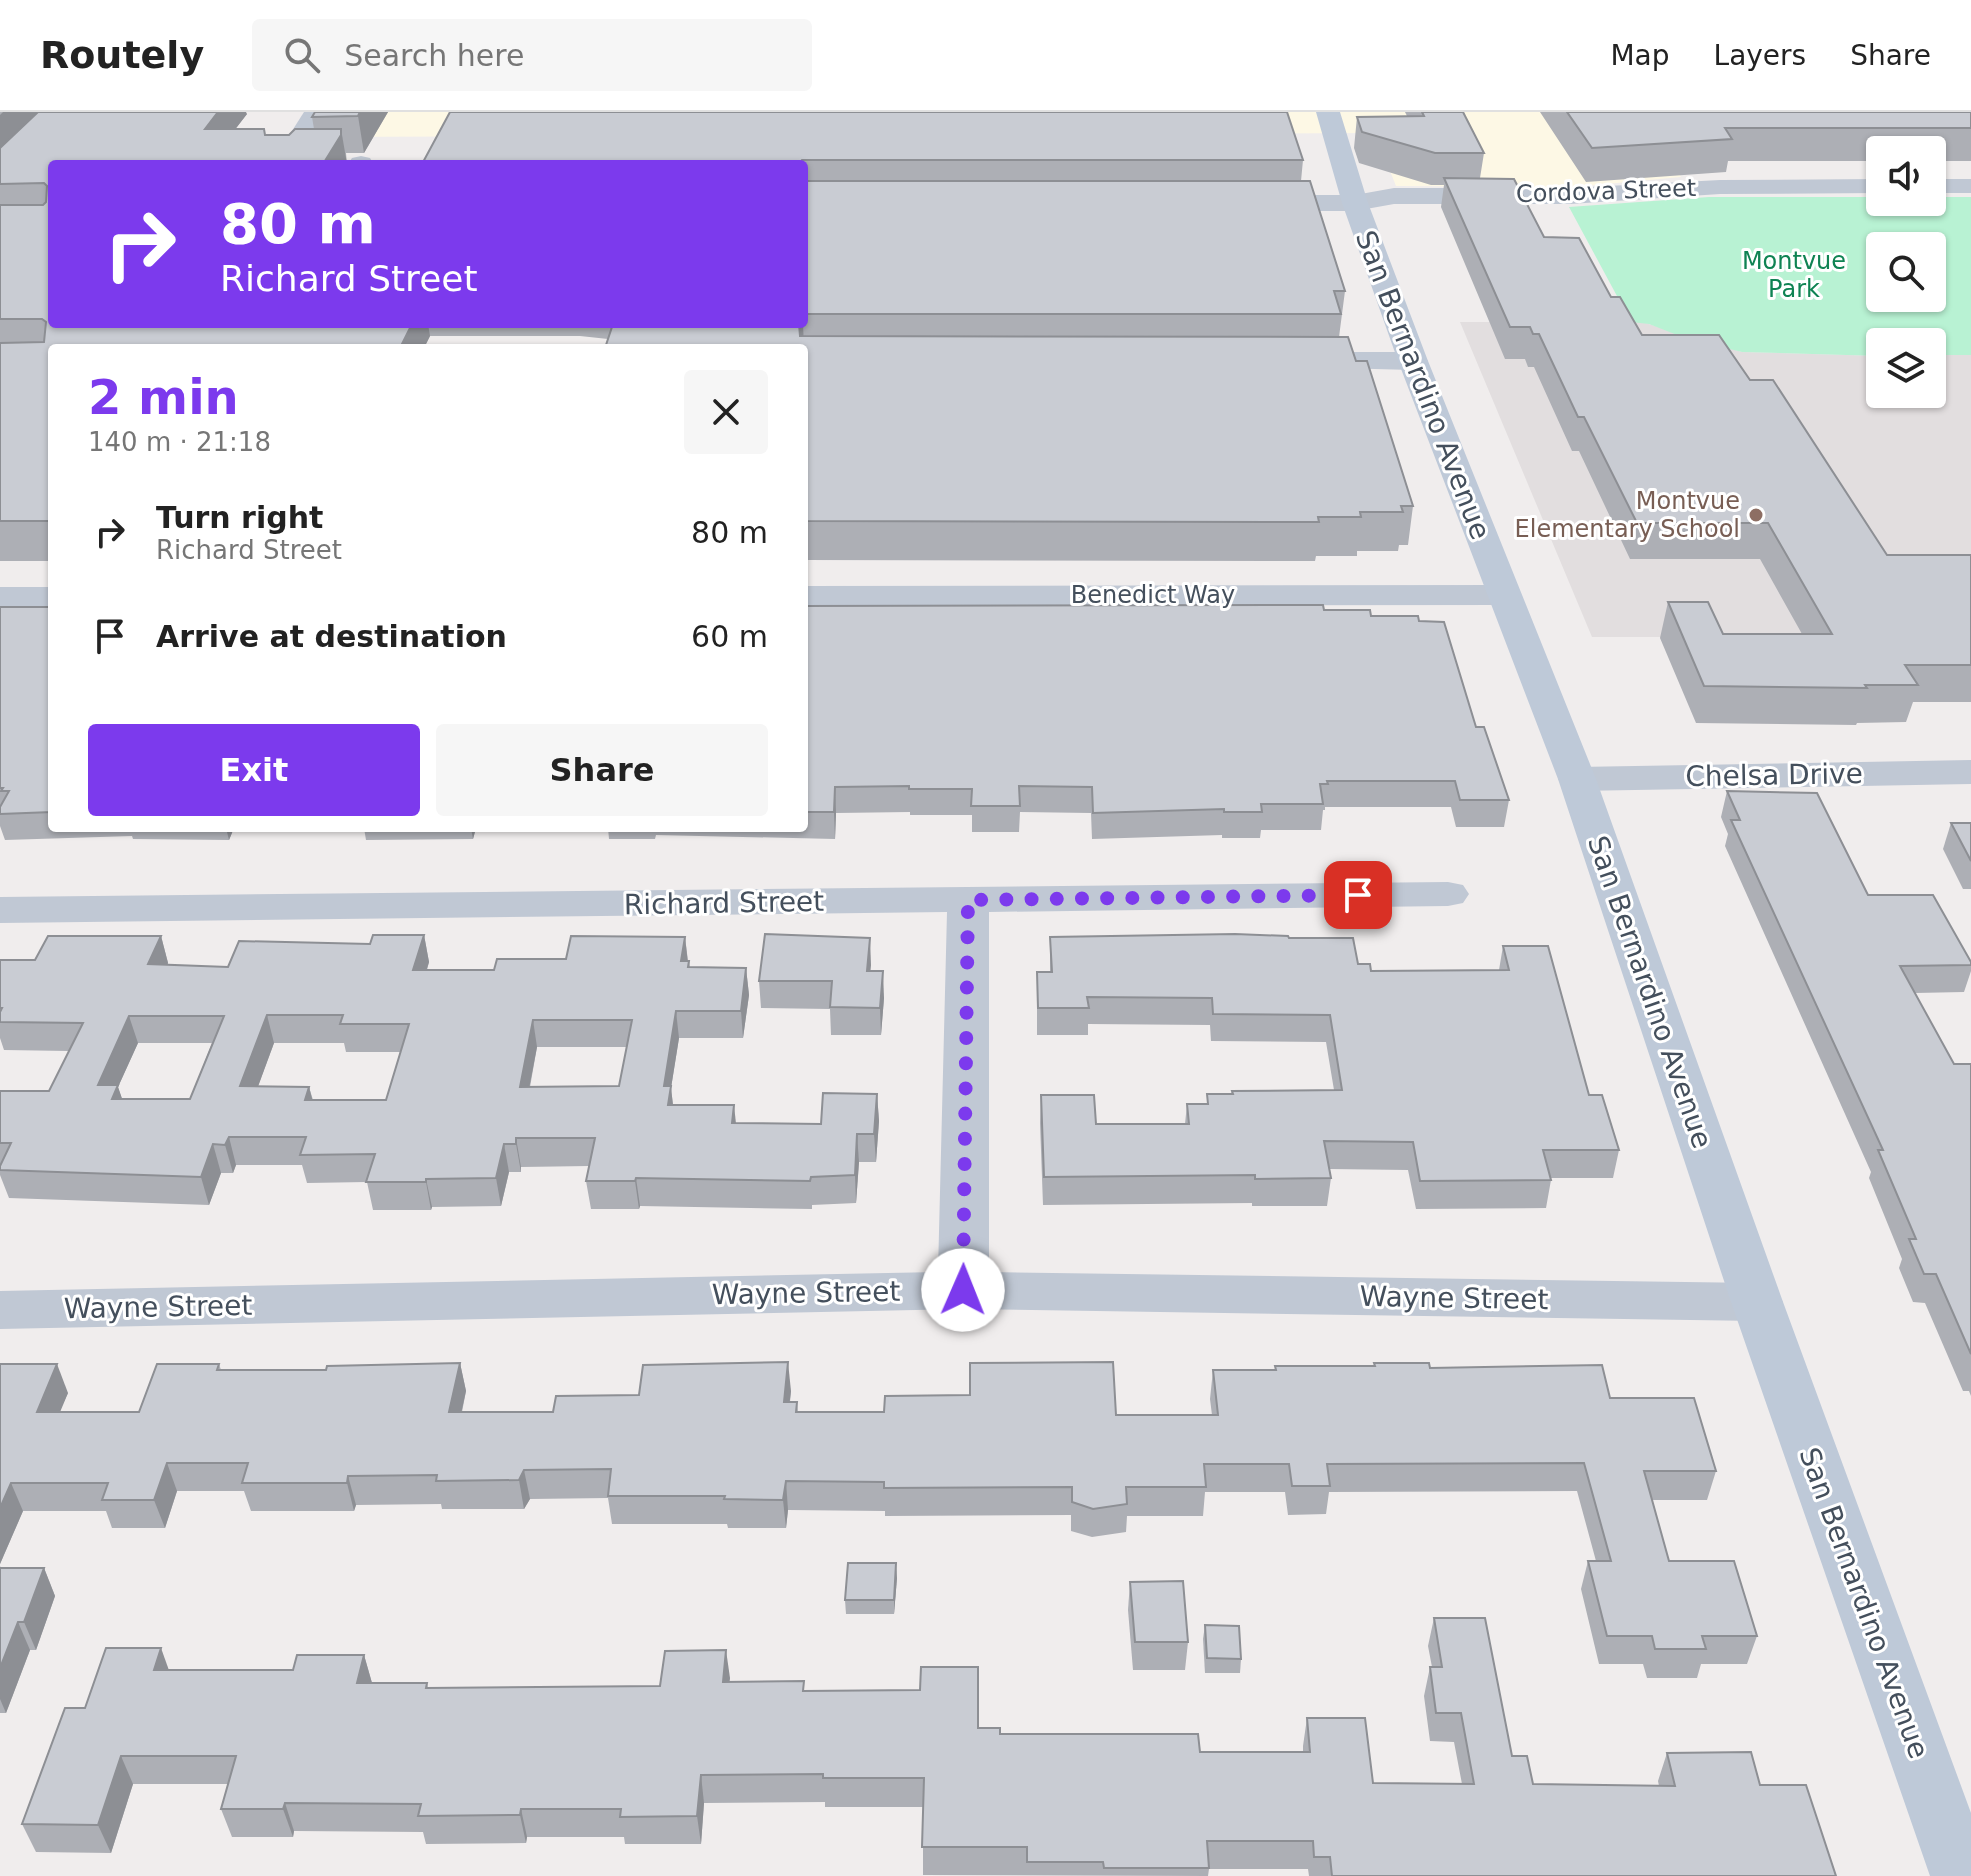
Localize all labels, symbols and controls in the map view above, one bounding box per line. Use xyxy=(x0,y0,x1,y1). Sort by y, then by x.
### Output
search box xyxy=(252,19,812,91)
text: Routely xyxy=(40,33,204,77)
icon: search xyxy=(280,33,324,77)
text: Search here xyxy=(344,38,524,73)
text: Map xyxy=(1610,39,1670,72)
text: Layers xyxy=(1714,39,1806,72)
text: Share xyxy=(1850,39,1931,72)
map controls xyxy=(1866,136,1946,408)
button: sound xyxy=(1866,136,1946,216)
street label: Cordova Street xyxy=(1515,174,1697,208)
text: 80 m xyxy=(220,191,376,256)
icon: right xyxy=(88,192,192,296)
street label: San Bernardino Avenue xyxy=(1349,226,1497,544)
button: search xyxy=(1866,232,1946,312)
park label: Montvue Park xyxy=(1742,247,1846,303)
text: Richard Street xyxy=(220,258,478,299)
button: layers xyxy=(1866,328,1946,408)
text: 2 min xyxy=(88,369,239,425)
button: close xyxy=(684,370,768,454)
text: 140 m · 21:18 xyxy=(88,427,271,457)
place label: Montvue Elementary School xyxy=(1515,487,1740,543)
text: Turn right xyxy=(156,500,323,535)
marker: Montvue Elementary School xyxy=(1747,506,1765,524)
icon: right xyxy=(88,510,132,554)
text: 80 m xyxy=(691,515,768,550)
text: Richard Street xyxy=(156,535,342,565)
street label: Benedict Way xyxy=(1071,581,1235,609)
icon: arrive xyxy=(88,614,132,658)
text: Arrive at destination xyxy=(156,619,507,654)
text: 60 m xyxy=(691,619,768,654)
button: Exit xyxy=(88,724,420,816)
button: Share xyxy=(436,724,768,816)
street label: Chelsa Drive xyxy=(1685,757,1863,793)
street label: San Bernardino Avenue xyxy=(1581,831,1719,1153)
pin xyxy=(1324,861,1392,929)
icon: arrive xyxy=(1336,873,1380,917)
street label: Richard Street xyxy=(624,885,824,921)
position arrow xyxy=(921,1248,1005,1332)
street label: Wayne Street xyxy=(711,1275,901,1311)
street label: Wayne Street xyxy=(1359,1280,1549,1316)
street label: Wayne Street xyxy=(63,1289,253,1325)
street label: San Bernardino Avenue xyxy=(1792,1443,1936,1763)

